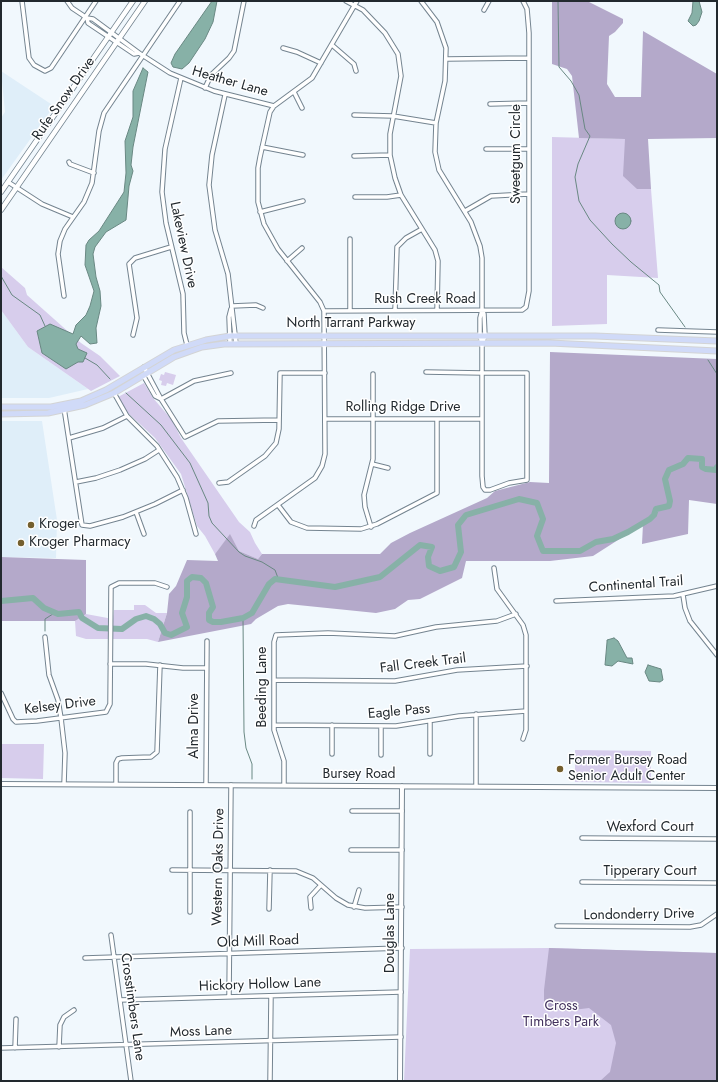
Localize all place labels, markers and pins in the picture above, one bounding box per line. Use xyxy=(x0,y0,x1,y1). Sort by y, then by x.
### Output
place label: Kroger xyxy=(39,517,79,533)
marker: Kroger xyxy=(26,520,36,530)
place label: Kroger Pharmacy xyxy=(29,535,130,551)
marker: Kroger Pharmacy xyxy=(16,538,26,548)
place label: Former Bursey Road Senior Adult Center xyxy=(568,753,687,786)
marker: Former Bursey Road Senior Adult Center xyxy=(555,764,565,774)

